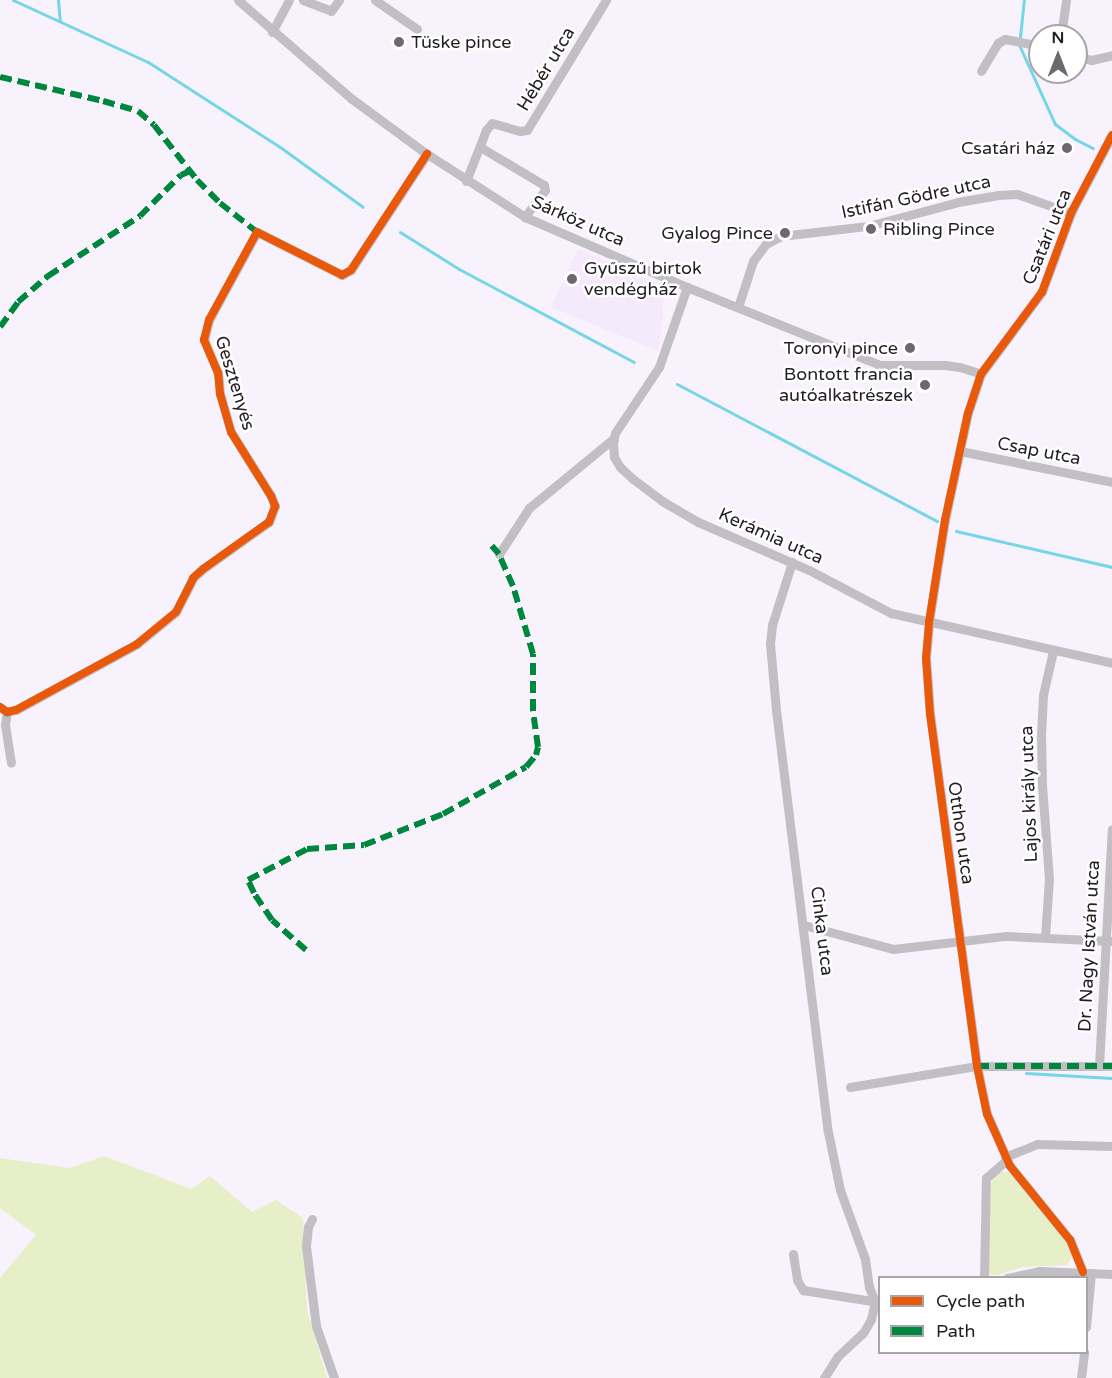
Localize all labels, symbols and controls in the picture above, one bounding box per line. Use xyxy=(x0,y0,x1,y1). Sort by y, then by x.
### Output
street label: Hébér utca xyxy=(513,23,579,115)
north arrow xyxy=(1028,24,1088,84)
text: N xyxy=(1052,28,1064,48)
place label: Tüske pince xyxy=(411,31,512,53)
marker: Tüske pince xyxy=(392,35,406,49)
place label: Csatári ház xyxy=(961,137,1055,159)
marker: Csatári ház xyxy=(1060,141,1074,155)
street label: Istifán Gödre utca xyxy=(839,171,993,223)
street label: Csatári utca xyxy=(1018,186,1076,288)
street label: Sárköz utca xyxy=(528,191,628,251)
place label: Ribling Pince xyxy=(883,218,995,240)
place label: Gyalog Pince xyxy=(661,222,773,244)
marker: Ribling Pince xyxy=(864,222,878,236)
marker: Gyalog Pince xyxy=(778,226,792,240)
place label: Gyűszű birtok vendégház xyxy=(584,258,702,300)
marker: Gyűszű birtok vendégház xyxy=(565,272,579,286)
street label: Gesztenyés xyxy=(210,333,260,433)
place label: Toronyi pince xyxy=(784,337,898,359)
marker: Toronyi pince xyxy=(903,341,917,355)
place label: Bontott francia autóalkatrészek xyxy=(779,364,913,406)
marker: Bontott francia autóalkatrészek xyxy=(918,378,932,392)
street label: Csap utca xyxy=(995,432,1083,470)
street label: Kerámia utca xyxy=(715,503,827,569)
street label: Lajos király utca xyxy=(1016,725,1042,863)
street label: Otthon utca xyxy=(943,780,979,886)
street label: Dr. Nagy István utca xyxy=(1074,859,1104,1033)
street label: Cinka utca xyxy=(806,885,838,977)
legend xyxy=(878,1276,1088,1354)
text: Cycle path xyxy=(936,1290,1025,1312)
text: Path xyxy=(936,1320,975,1342)

